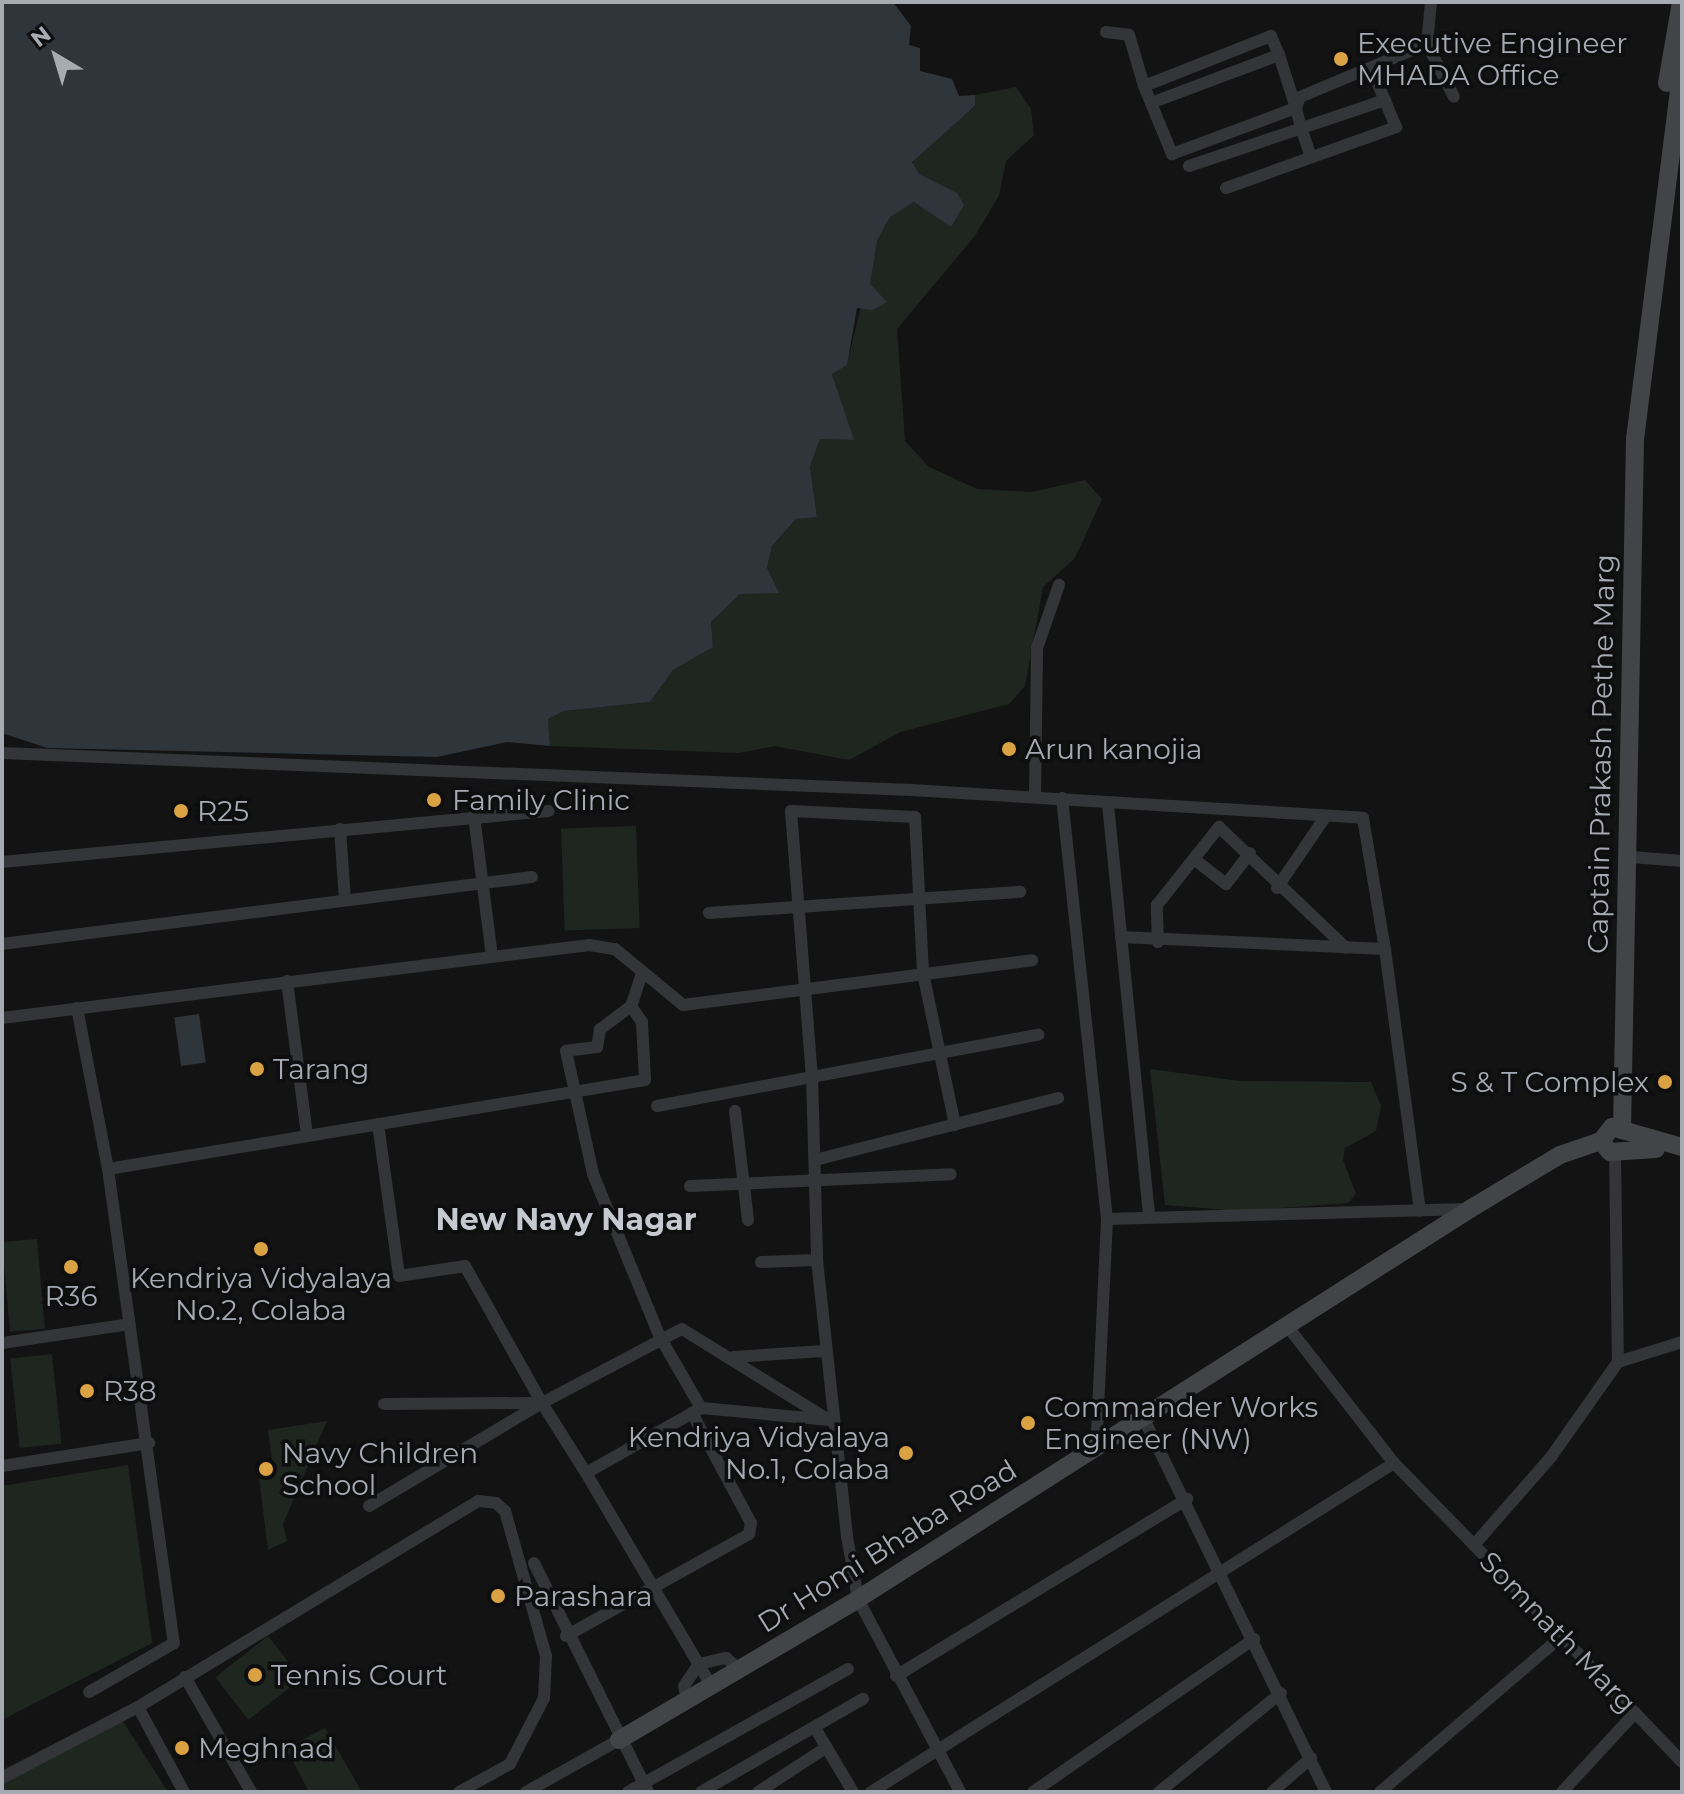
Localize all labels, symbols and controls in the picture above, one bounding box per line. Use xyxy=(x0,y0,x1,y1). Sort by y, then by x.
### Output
north arrow xyxy=(16,16,96,96)
text: N xyxy=(26,21,56,53)
place label: Executive Engineer MHADA Office xyxy=(1357,26,1628,92)
marker: Executive Engineer MHADA Office xyxy=(1332,50,1350,68)
street label: Captain Prakash Pethe Marg xyxy=(1581,554,1621,954)
place label: Arun kanojia xyxy=(1025,732,1202,766)
marker: Arun kanojia xyxy=(1000,740,1018,758)
place label: Family Clinic xyxy=(452,783,630,817)
marker: Family Clinic xyxy=(423,789,445,811)
place label: R25 xyxy=(197,794,249,828)
marker: R25 xyxy=(172,802,190,820)
place label: Tarang xyxy=(273,1052,370,1086)
marker: Tarang xyxy=(248,1060,266,1078)
place label: S & T Complex xyxy=(1451,1065,1649,1099)
marker: S & T Complex xyxy=(1656,1073,1674,1091)
district label: New Navy Nagar xyxy=(435,1202,697,1238)
marker: Kendriya Vidyalaya No.2, Colaba xyxy=(252,1240,270,1258)
marker: R36 xyxy=(62,1258,80,1276)
place label: Kendriya Vidyalaya No.2, Colaba xyxy=(130,1261,392,1327)
place label: R36 xyxy=(45,1279,97,1313)
place label: R38 xyxy=(103,1374,157,1408)
marker: R38 xyxy=(78,1382,96,1400)
place label: Commander Works Engineer (NW) xyxy=(1044,1390,1318,1456)
marker: Commander Works Engineer (NW) xyxy=(1019,1414,1037,1432)
place label: Kendriya Vidyalaya No.1, Colaba xyxy=(628,1420,890,1486)
place label: Navy Children School xyxy=(282,1436,478,1502)
marker: Kendriya Vidyalaya No.1, Colaba xyxy=(897,1444,915,1462)
street label: Dr Homi Bhaba Road xyxy=(751,1453,1023,1639)
marker: Navy Children School xyxy=(257,1460,275,1478)
street label: Somnath Marg xyxy=(1473,1544,1643,1720)
place label: Parashara xyxy=(514,1579,653,1613)
marker: Parashara xyxy=(489,1587,507,1605)
place label: Tennis Court xyxy=(271,1658,447,1692)
marker: Tennis Court xyxy=(246,1666,264,1684)
place label: Meghnad xyxy=(198,1731,334,1765)
marker: Meghnad xyxy=(173,1739,191,1757)

